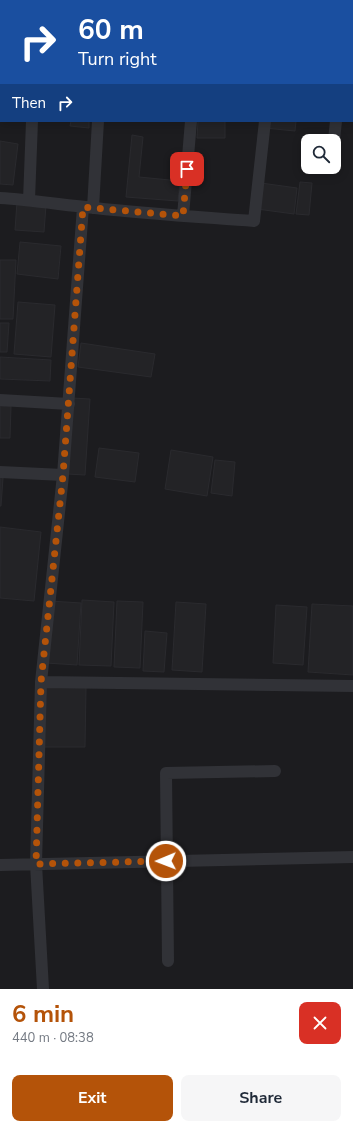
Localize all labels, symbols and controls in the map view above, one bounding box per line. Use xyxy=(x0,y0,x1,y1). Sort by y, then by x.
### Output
text: 60 m xyxy=(78,11,144,49)
icon: right xyxy=(12,16,64,68)
text: Turn right xyxy=(78,47,157,71)
icon: right xyxy=(54,92,76,114)
text: Then xyxy=(12,93,46,113)
map controls xyxy=(301,134,341,174)
button: search xyxy=(301,134,341,174)
pin xyxy=(170,152,204,186)
icon: arrive xyxy=(176,158,198,180)
position arrow xyxy=(145,840,187,882)
text: 6 min xyxy=(12,998,74,1030)
button: close xyxy=(299,1002,341,1044)
text: 440 m · 08:38 xyxy=(12,1029,94,1047)
button: Exit xyxy=(12,1075,173,1121)
button: Share xyxy=(181,1075,341,1121)

